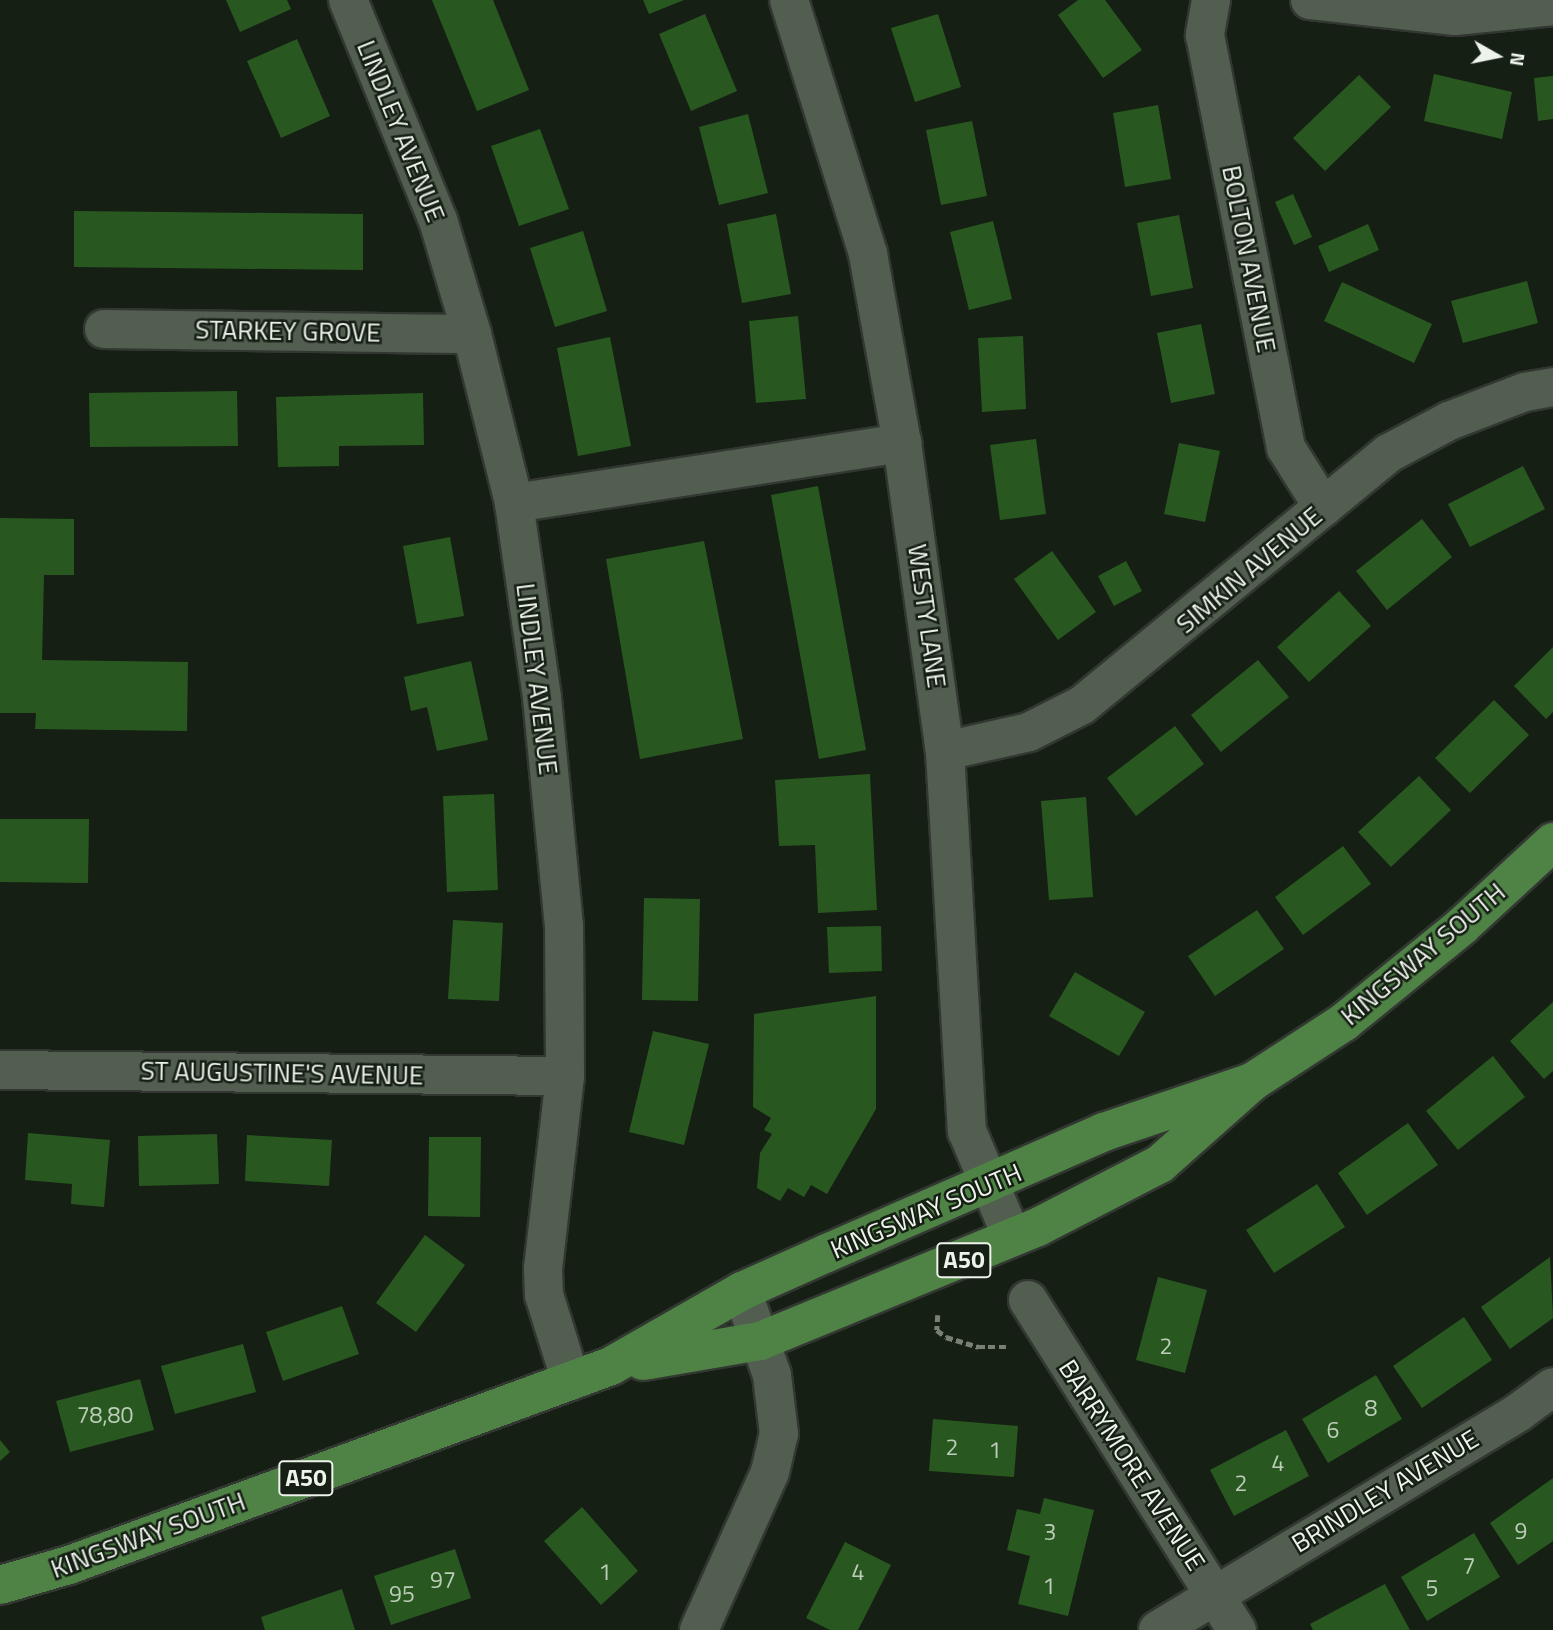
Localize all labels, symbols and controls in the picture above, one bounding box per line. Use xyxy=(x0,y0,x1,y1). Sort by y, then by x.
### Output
north arrow xyxy=(1462,21,1532,91)
street label: LINDLEY AVENUE xyxy=(350,36,452,226)
text: N xyxy=(1503,51,1534,68)
street label: BOLTON AVENUE xyxy=(1216,163,1282,355)
street label: STARKEY GROVE xyxy=(195,314,381,348)
street label: SIMKIN AVENUE xyxy=(1170,500,1328,640)
street label: WESTY LANE xyxy=(901,542,953,690)
street label: LINDLEY AVENUE xyxy=(510,581,564,777)
street label: KINGSWAY SOUTH xyxy=(1335,876,1511,1032)
street label: ST AUGUSTINE'S AVENUE xyxy=(140,1055,424,1091)
street label: KINGSWAY SOUTH xyxy=(826,1157,1026,1265)
road number: A50 xyxy=(936,1240,992,1280)
house number: 2 xyxy=(1160,1332,1172,1360)
street label: BARRYMORE AVENUE xyxy=(1052,1354,1212,1576)
house number: 8 xyxy=(1365,1394,1377,1422)
house number: 78,80 xyxy=(77,1401,133,1429)
house number: 6 xyxy=(1327,1416,1339,1444)
street label: BRINDLEY AVENUE xyxy=(1286,1423,1484,1559)
house number: 2 xyxy=(946,1433,958,1461)
house number: 1 xyxy=(989,1436,1001,1464)
house number: 4 xyxy=(1272,1449,1284,1477)
road number: A50 xyxy=(278,1458,334,1498)
house number: 2 xyxy=(1235,1469,1247,1497)
street label: KINGSWAY SOUTH xyxy=(47,1485,249,1585)
house number: 9 xyxy=(1515,1517,1527,1545)
house number: 3 xyxy=(1044,1518,1056,1546)
house number: 7 xyxy=(1463,1552,1475,1580)
house number: 1 xyxy=(599,1558,611,1586)
house number: 4 xyxy=(852,1558,864,1586)
house number: 97 xyxy=(430,1566,456,1594)
house number: 1 xyxy=(1043,1572,1055,1600)
house number: 5 xyxy=(1426,1574,1438,1602)
house number: 95 xyxy=(389,1580,415,1608)

